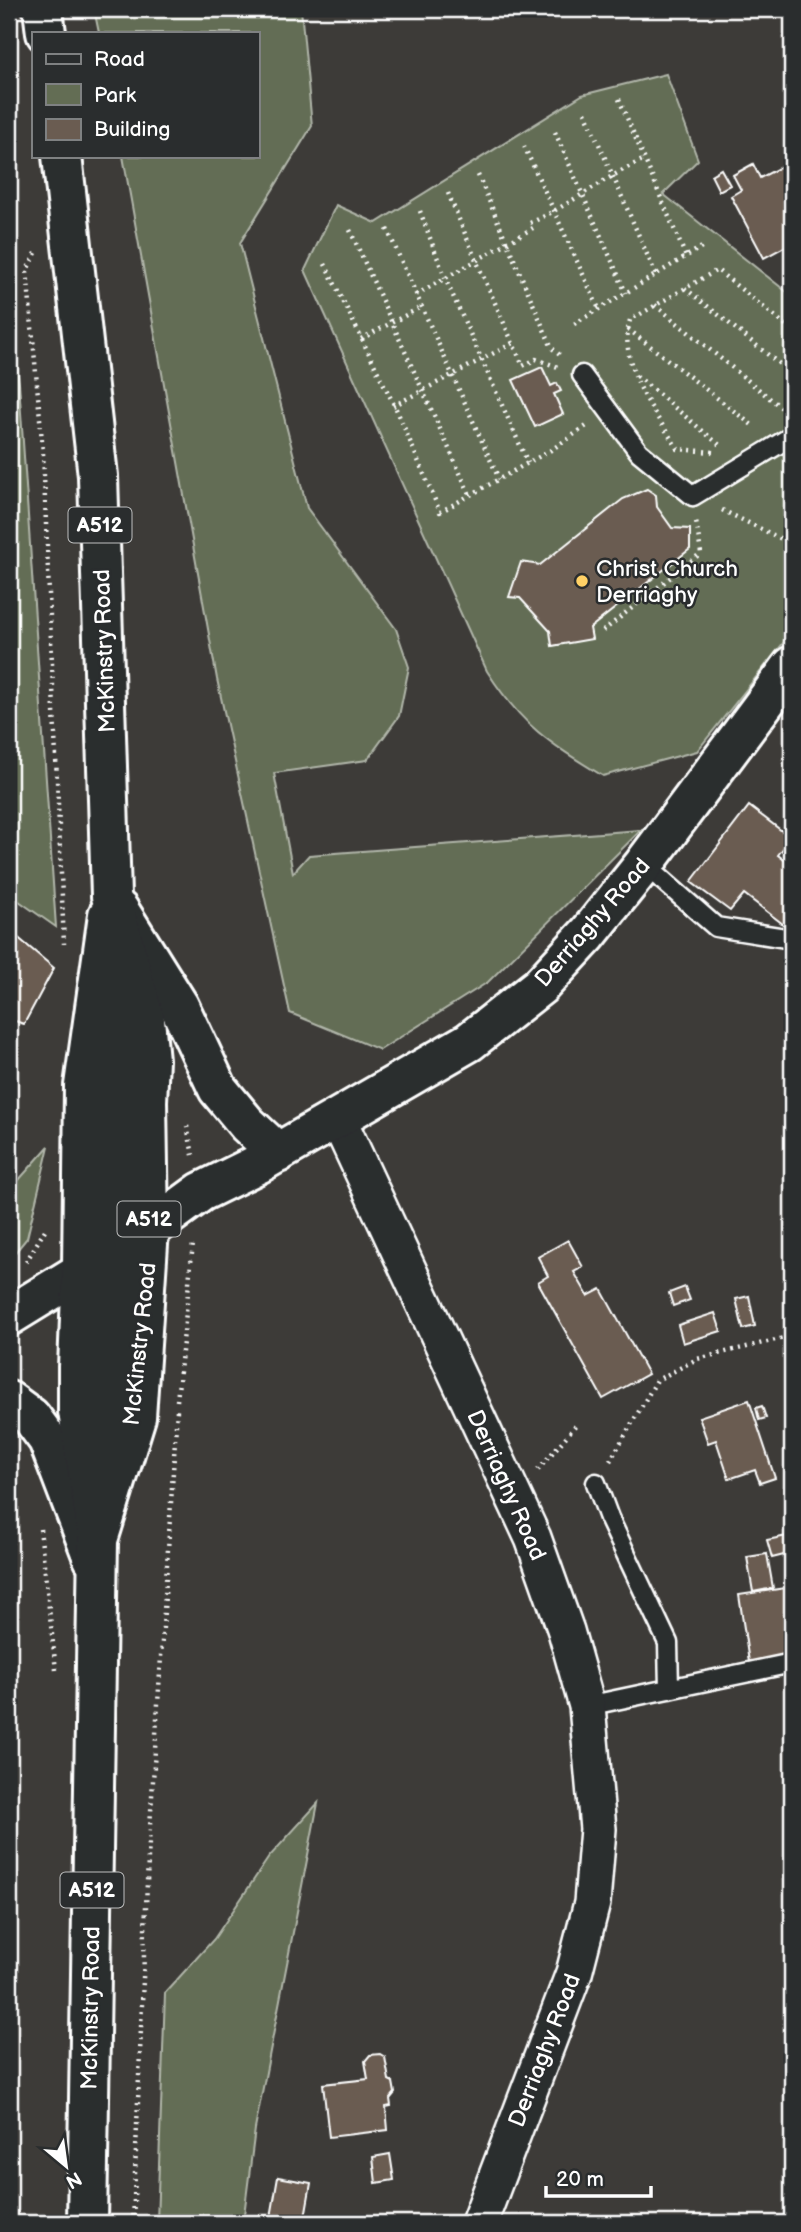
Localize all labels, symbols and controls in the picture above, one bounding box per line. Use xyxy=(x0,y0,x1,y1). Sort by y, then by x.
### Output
legend xyxy=(32,32,259,158)
text: Road xyxy=(94,47,145,72)
text: Park xyxy=(94,83,137,108)
text: Building xyxy=(94,117,170,142)
road number: A512 xyxy=(68,508,132,542)
place label: Christ Church Derriaghy xyxy=(596,555,738,609)
street label: McKinstry Road xyxy=(88,569,122,733)
marker: Christ Church Derriaghy xyxy=(574,573,590,589)
street label: Derriaghy Road xyxy=(529,852,656,993)
road number: A512 xyxy=(118,1202,180,1236)
street label: McKinstry Road xyxy=(118,1261,162,1427)
street label: Derriaghy Road xyxy=(460,1406,552,1565)
road number: A512 xyxy=(60,1872,124,1908)
street label: McKinstry Road xyxy=(76,1926,106,2090)
street label: Derriaghy Road xyxy=(503,1970,587,2131)
north arrow xyxy=(32,2130,102,2200)
scale bar xyxy=(546,2155,650,2199)
text: N xyxy=(62,2166,85,2193)
text: 20 m xyxy=(556,2167,604,2192)

